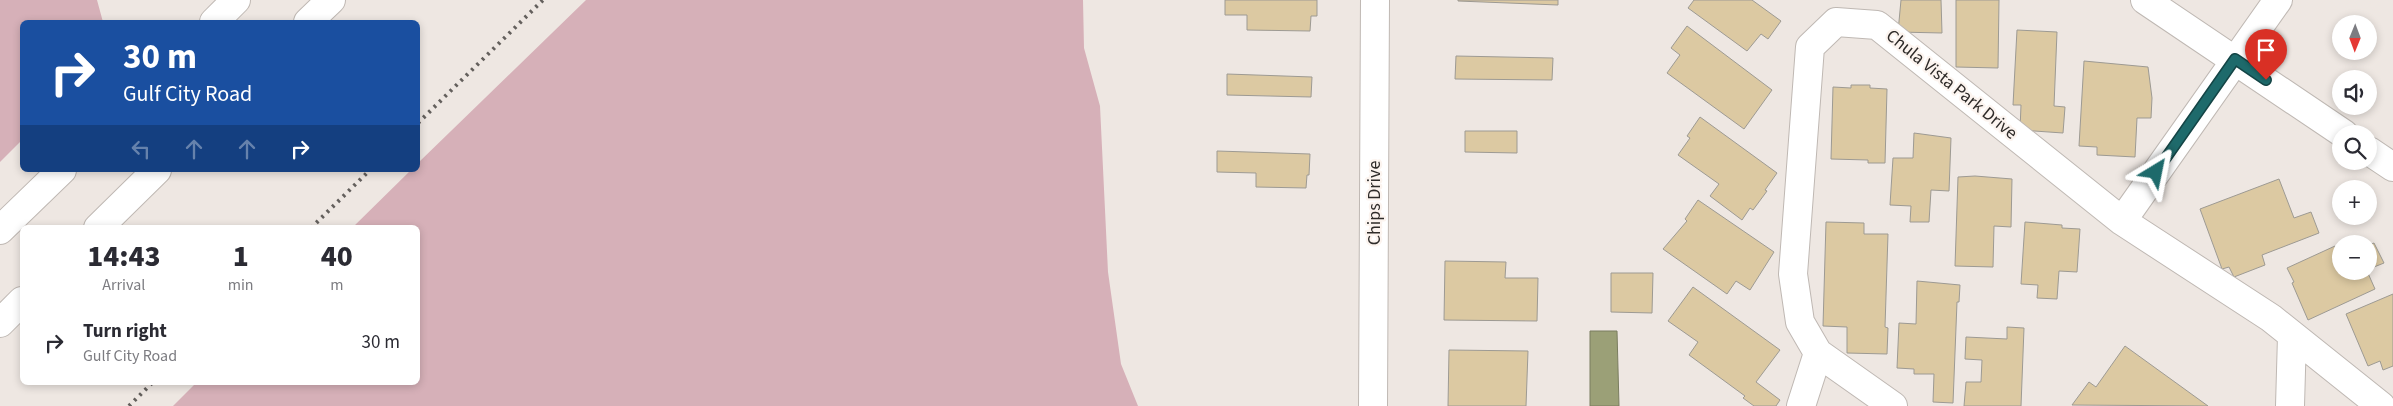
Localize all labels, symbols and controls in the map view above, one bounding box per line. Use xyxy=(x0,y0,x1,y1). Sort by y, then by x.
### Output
north arrow xyxy=(2332,15,2378,60)
map controls xyxy=(2332,15,2377,280)
street label: Chula Vista Park Drive xyxy=(1881,23,2023,145)
pin xyxy=(2245,29,2287,80)
text: 30 m xyxy=(123,32,197,82)
icon: arrive xyxy=(2252,36,2280,64)
icon: right xyxy=(40,40,105,105)
button: sound xyxy=(2332,70,2377,115)
text: Gulf City Road xyxy=(123,78,252,110)
button: search xyxy=(2332,125,2377,170)
icon: left xyxy=(127,135,155,163)
icon: ahead xyxy=(180,135,208,163)
icon: ahead xyxy=(233,135,261,163)
icon: right xyxy=(286,135,314,163)
position arrow xyxy=(2129,145,2181,197)
street label: Chips Drive xyxy=(1362,161,1387,245)
button: + xyxy=(2332,180,2377,225)
text: 14:43 xyxy=(87,235,161,278)
text: 1 xyxy=(233,235,249,278)
text: 40 xyxy=(321,235,353,278)
button: − xyxy=(2332,235,2377,280)
text: Arrival xyxy=(102,274,145,296)
text: min xyxy=(228,274,254,296)
text: m xyxy=(330,274,343,296)
text: Turn right xyxy=(83,318,167,345)
icon: right xyxy=(40,329,68,357)
text: 30 m xyxy=(362,329,400,356)
text: Gulf City Road xyxy=(83,345,177,367)

